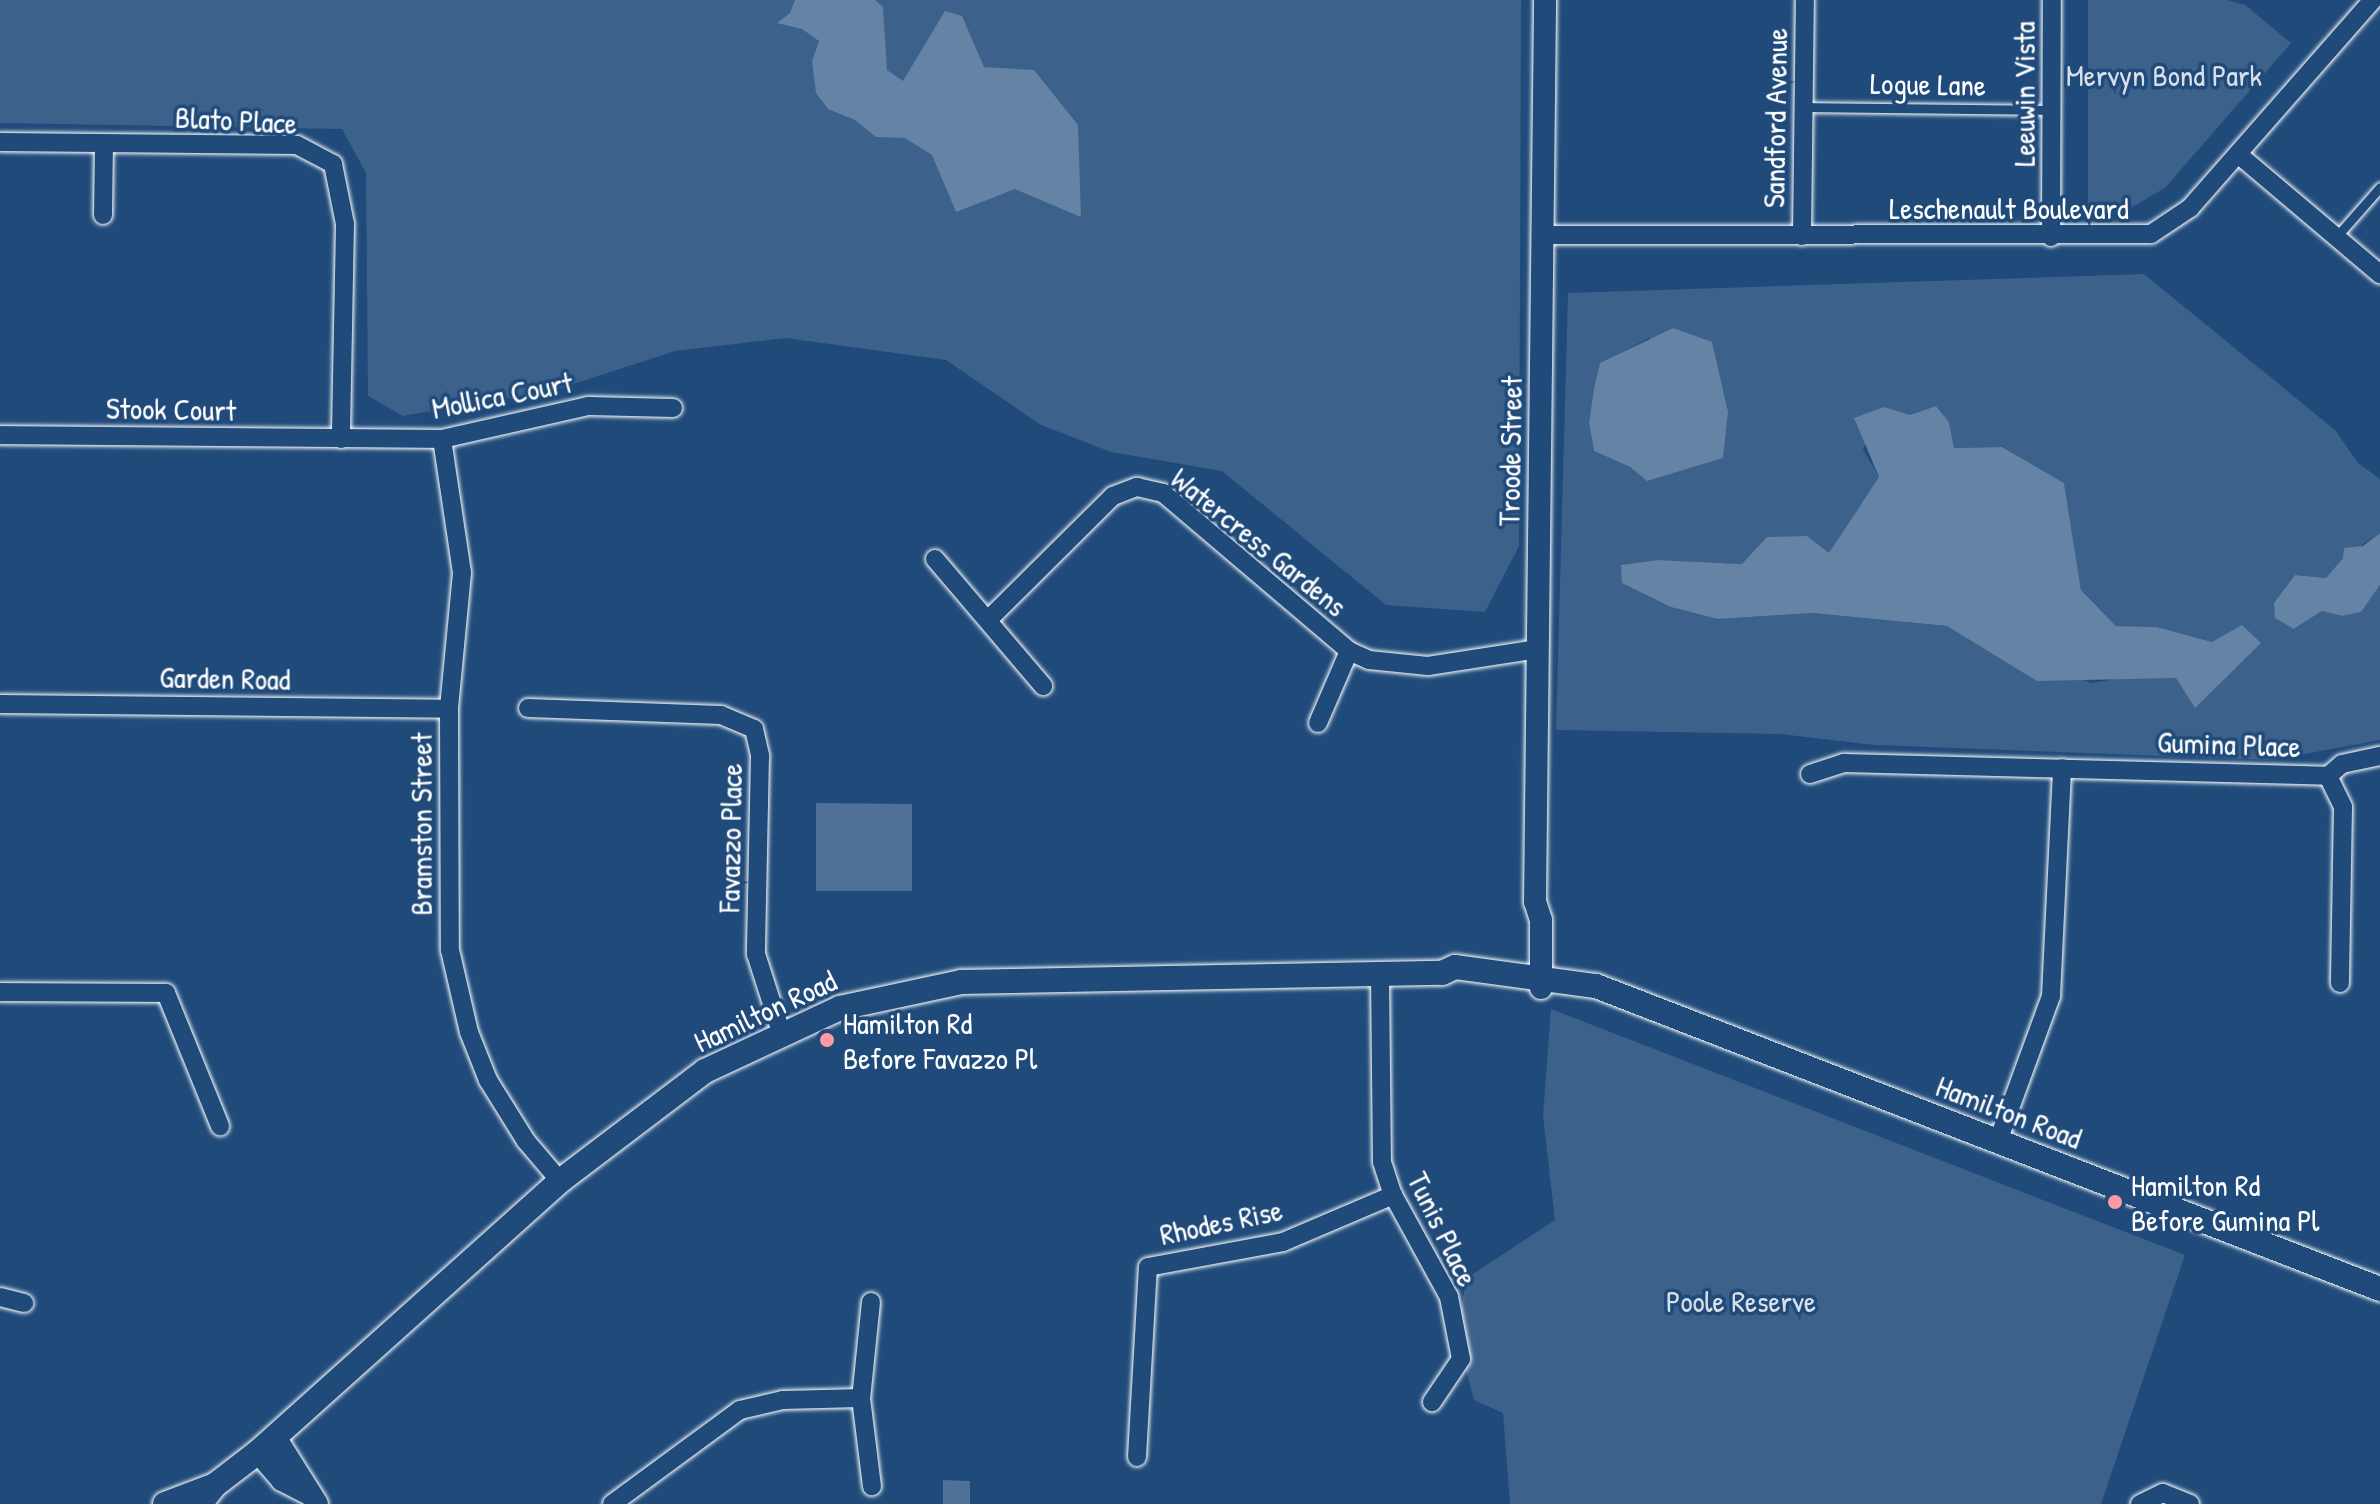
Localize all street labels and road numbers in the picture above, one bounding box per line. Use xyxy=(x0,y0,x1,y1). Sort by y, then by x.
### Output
street label: Leeuwin Vista xyxy=(2006,21,2042,167)
street label: Sandford Avenue xyxy=(1755,28,1795,208)
street label: Logue Lane xyxy=(1870,65,1986,103)
street label: Blato Place xyxy=(174,99,298,141)
street label: Leschenault Boulevard xyxy=(1889,190,2129,226)
street label: Mollica Court xyxy=(429,364,575,426)
street label: Troode Street xyxy=(1491,376,1529,526)
street label: Stook Court xyxy=(106,390,236,428)
street label: Watercress Gardens xyxy=(1164,460,1354,624)
street label: Garden Road xyxy=(159,659,291,697)
street label: Gumina Place xyxy=(2157,724,2301,764)
street label: Bramston Street xyxy=(403,732,439,916)
street label: Favazzo Place xyxy=(711,763,749,913)
street label: Hamilton Road xyxy=(688,962,842,1060)
street label: Hamilton Road xyxy=(1931,1068,2087,1156)
street label: Tunis Place xyxy=(1400,1166,1486,1292)
street label: Rhodes Rise xyxy=(1157,1191,1285,1253)

